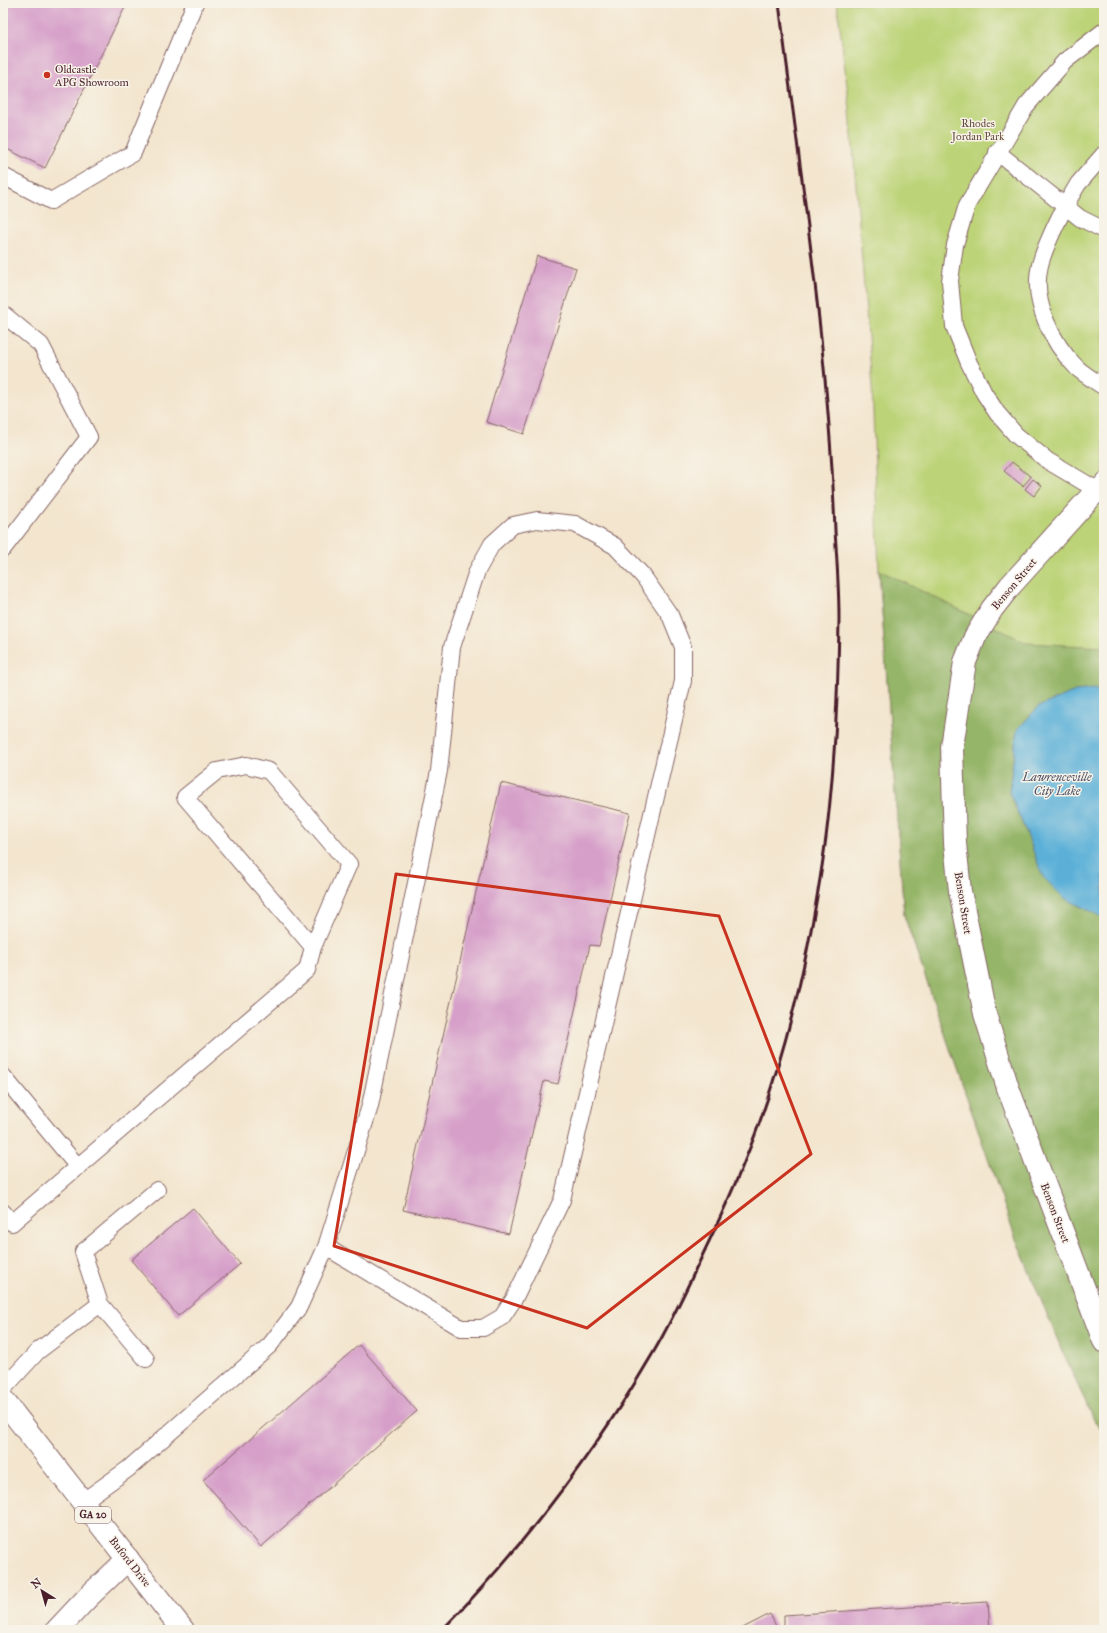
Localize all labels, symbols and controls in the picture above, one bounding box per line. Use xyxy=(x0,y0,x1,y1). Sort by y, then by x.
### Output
place label: Oldcastle APG Showroom xyxy=(54,63,130,89)
marker: Oldcastle APG Showroom xyxy=(42,70,52,80)
park label: Rhodes Jordan Park xyxy=(951,117,1005,144)
street label: Benson Street xyxy=(989,556,1039,612)
water label: Lawrenceville City Lake xyxy=(1021,770,1092,798)
street label: Benson Street xyxy=(952,871,974,935)
street label: Benson Street xyxy=(1038,1181,1072,1245)
road number: GA 20 xyxy=(75,1507,111,1523)
street label: Buford Drive xyxy=(106,1534,154,1590)
north arrow xyxy=(22,1571,62,1611)
text: N xyxy=(29,1575,44,1591)

